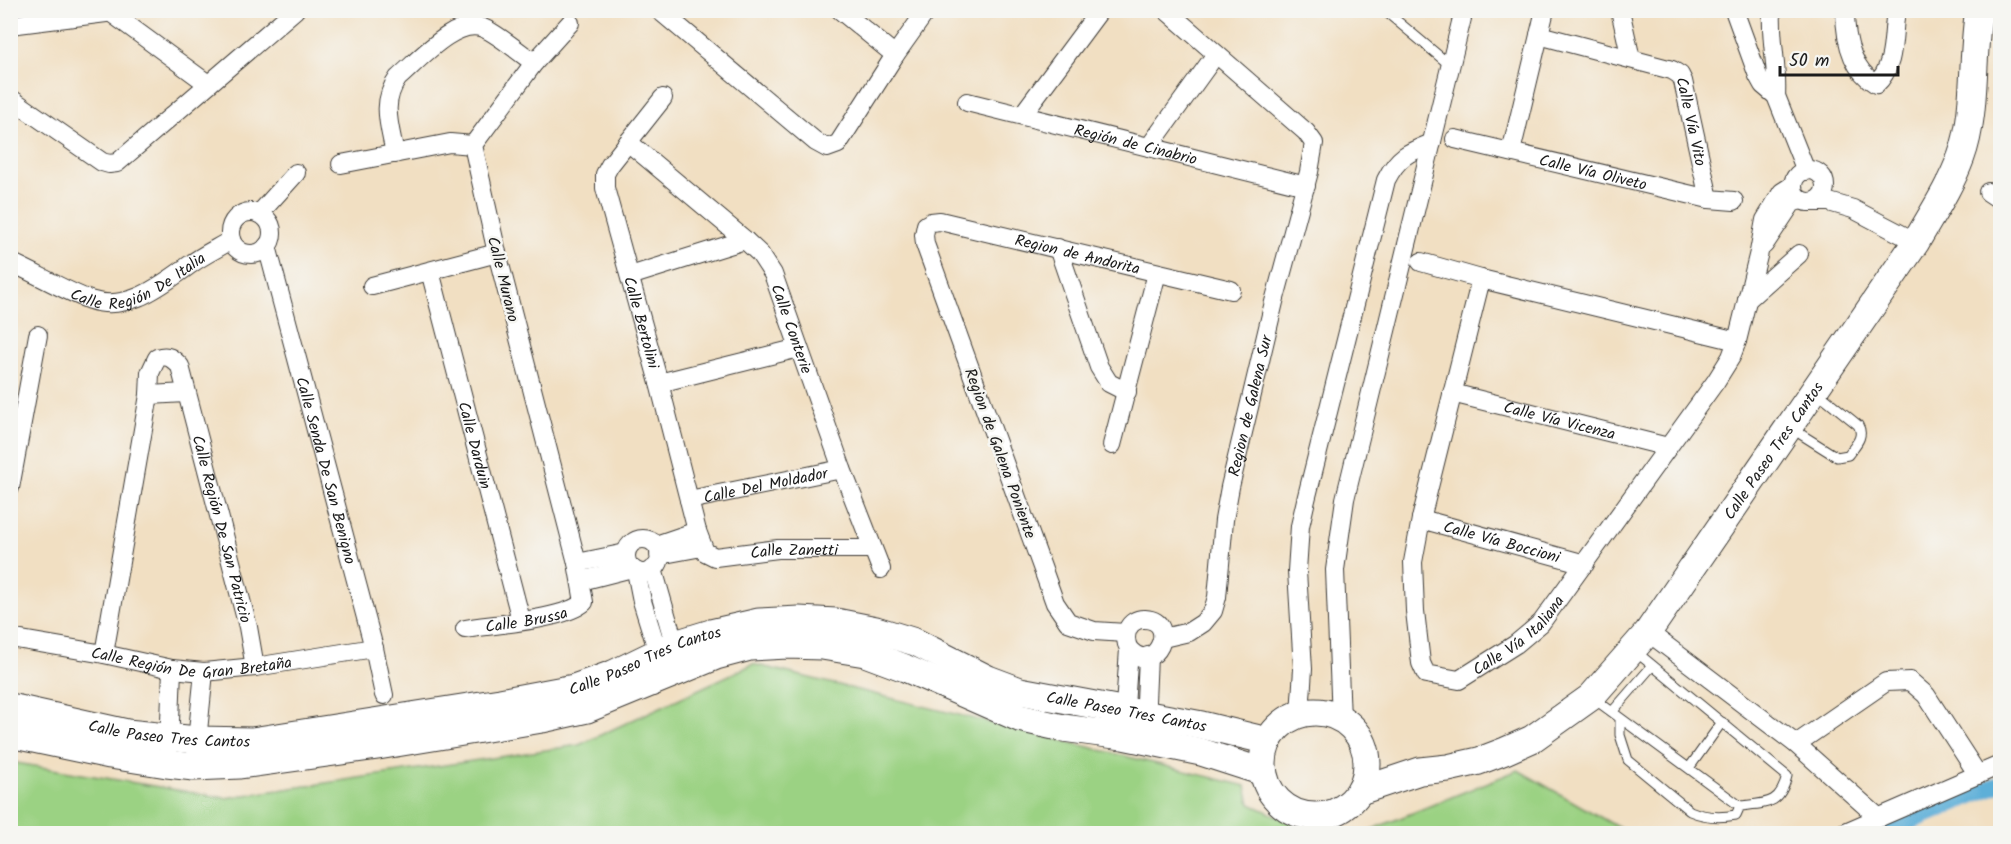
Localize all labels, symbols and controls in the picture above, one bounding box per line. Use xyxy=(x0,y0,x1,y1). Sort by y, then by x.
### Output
scale bar xyxy=(1780,39,1898,77)
text: 50 m xyxy=(1789,47,1829,76)
street label: Calle Vía Vito xyxy=(1668,75,1712,169)
street label: Región de Cinabrio xyxy=(1071,118,1200,173)
street label: Calle Vía Oliveto xyxy=(1537,148,1649,198)
street label: Region de Andorita xyxy=(1012,228,1143,282)
street label: Calle Murano xyxy=(480,234,525,325)
street label: Calle Región De Italia xyxy=(66,246,211,317)
street label: Calle Bertolini xyxy=(616,274,666,373)
street label: Calle Conterie xyxy=(764,281,818,378)
street label: Region de Galena Sur xyxy=(1222,331,1280,479)
street label: Region de Galena Poniente xyxy=(957,365,1042,542)
street label: Calle Senda De San Benigno xyxy=(288,374,362,567)
street label: Calle Paseo Tres Cantos xyxy=(1718,377,1831,525)
street label: Calle Vía Vicenza xyxy=(1501,395,1618,447)
street label: Calle Darduin xyxy=(451,399,497,492)
street label: Calle Región De San Patricio xyxy=(184,432,257,626)
street label: Calle Del Moldador xyxy=(701,461,832,511)
street label: Calle Vía Boccioni xyxy=(1440,515,1564,571)
street label: Calle Zanetti xyxy=(749,538,839,566)
street label: Calle Vía Italiana xyxy=(1468,590,1571,683)
street label: Calle Brussa xyxy=(484,601,571,640)
street label: Calle Paseo Tres Cantos xyxy=(567,620,724,703)
street label: Calle Región De Gran Bretaña xyxy=(89,641,294,686)
street label: Calle Paseo Tres Cantos xyxy=(1044,685,1209,740)
street label: Calle Paseo Tres Cantos xyxy=(86,714,251,755)

